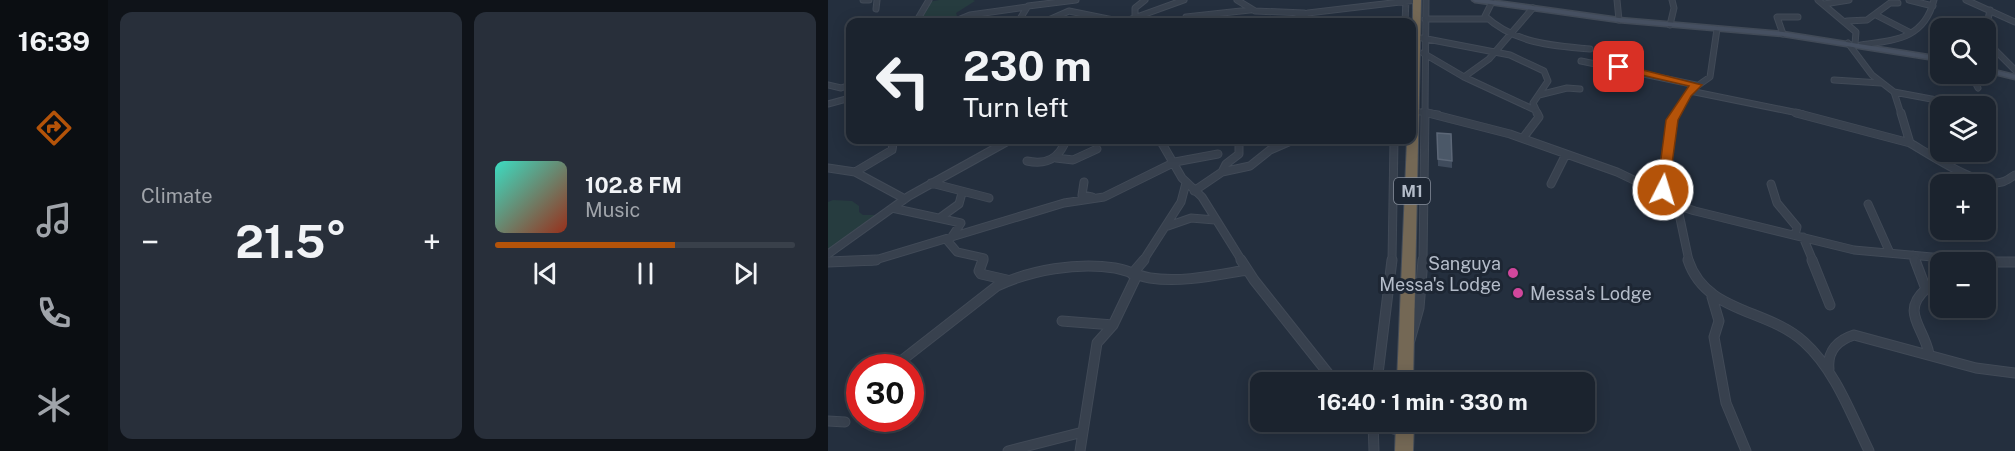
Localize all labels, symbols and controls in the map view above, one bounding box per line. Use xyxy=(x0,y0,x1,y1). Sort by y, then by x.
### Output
map controls xyxy=(1930,18,1996,318)
button: search xyxy=(1930,18,1996,84)
text: 16:39 xyxy=(18,25,90,57)
text: 230 m xyxy=(963,41,1092,90)
pin xyxy=(1593,41,1644,92)
icon: left xyxy=(864,42,942,120)
icon: arrive xyxy=(1602,50,1635,83)
text: Turn left xyxy=(963,91,1069,123)
button: layers xyxy=(1930,96,1996,162)
icon: directions xyxy=(33,107,75,149)
position arrow xyxy=(1631,158,1695,222)
text: 102.8 FM xyxy=(585,172,682,198)
button: + xyxy=(1930,174,1996,240)
road number: M1 xyxy=(1394,178,1430,204)
text: Climate xyxy=(141,184,213,208)
text: Music xyxy=(585,198,640,222)
icon: music xyxy=(33,199,75,241)
text: 21.5° xyxy=(235,215,347,268)
text: − xyxy=(141,223,159,261)
text: + xyxy=(423,223,441,261)
button: − xyxy=(1930,252,1996,318)
place label: Sanguya Messa's Lodge xyxy=(1379,253,1501,295)
icon: previous xyxy=(529,257,562,290)
icon: pause xyxy=(629,257,662,290)
icon: next xyxy=(729,257,762,290)
marker: Sanguya Messa's Lodge xyxy=(1506,266,1520,280)
place label: Messa's Lodge xyxy=(1530,283,1652,304)
marker: Messa's Lodge xyxy=(1511,286,1525,300)
icon: phone xyxy=(33,292,75,334)
speed limit sign: 30 xyxy=(846,354,924,432)
icon: climate xyxy=(33,384,75,426)
text: 16:40 · 1 min · 330 m xyxy=(1317,389,1528,415)

